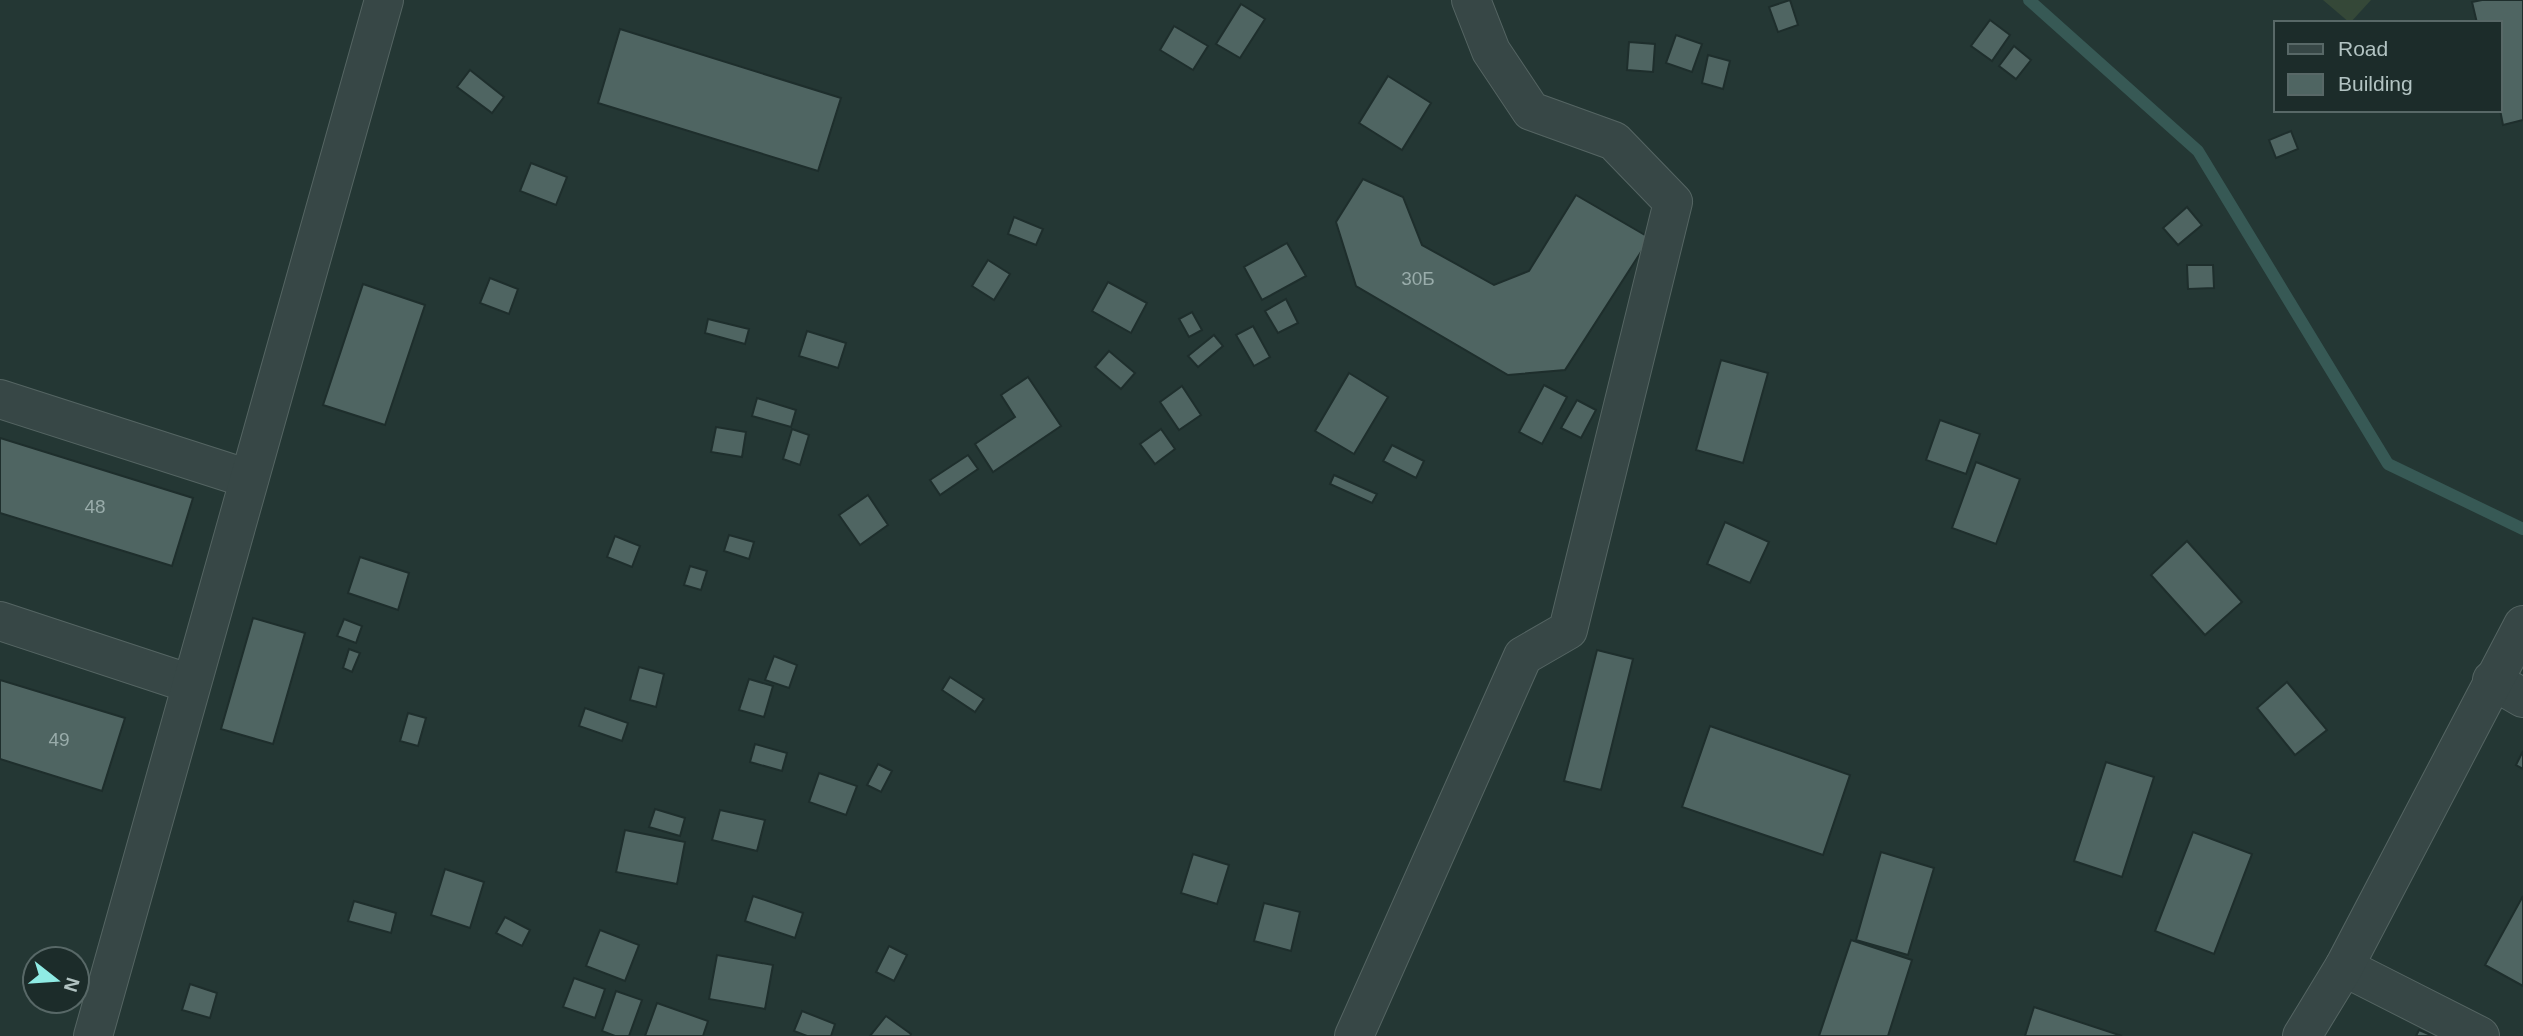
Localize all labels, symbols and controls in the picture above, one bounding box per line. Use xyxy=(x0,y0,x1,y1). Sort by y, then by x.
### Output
legend xyxy=(2274,21,2502,112)
text: Road xyxy=(2338,37,2388,60)
text: Building xyxy=(2338,72,2413,95)
house number: 30Б xyxy=(1401,268,1435,289)
house number: 48 xyxy=(84,496,106,517)
house number: 49 xyxy=(48,729,70,750)
north arrow xyxy=(21,945,91,1015)
text: N xyxy=(60,975,84,994)

